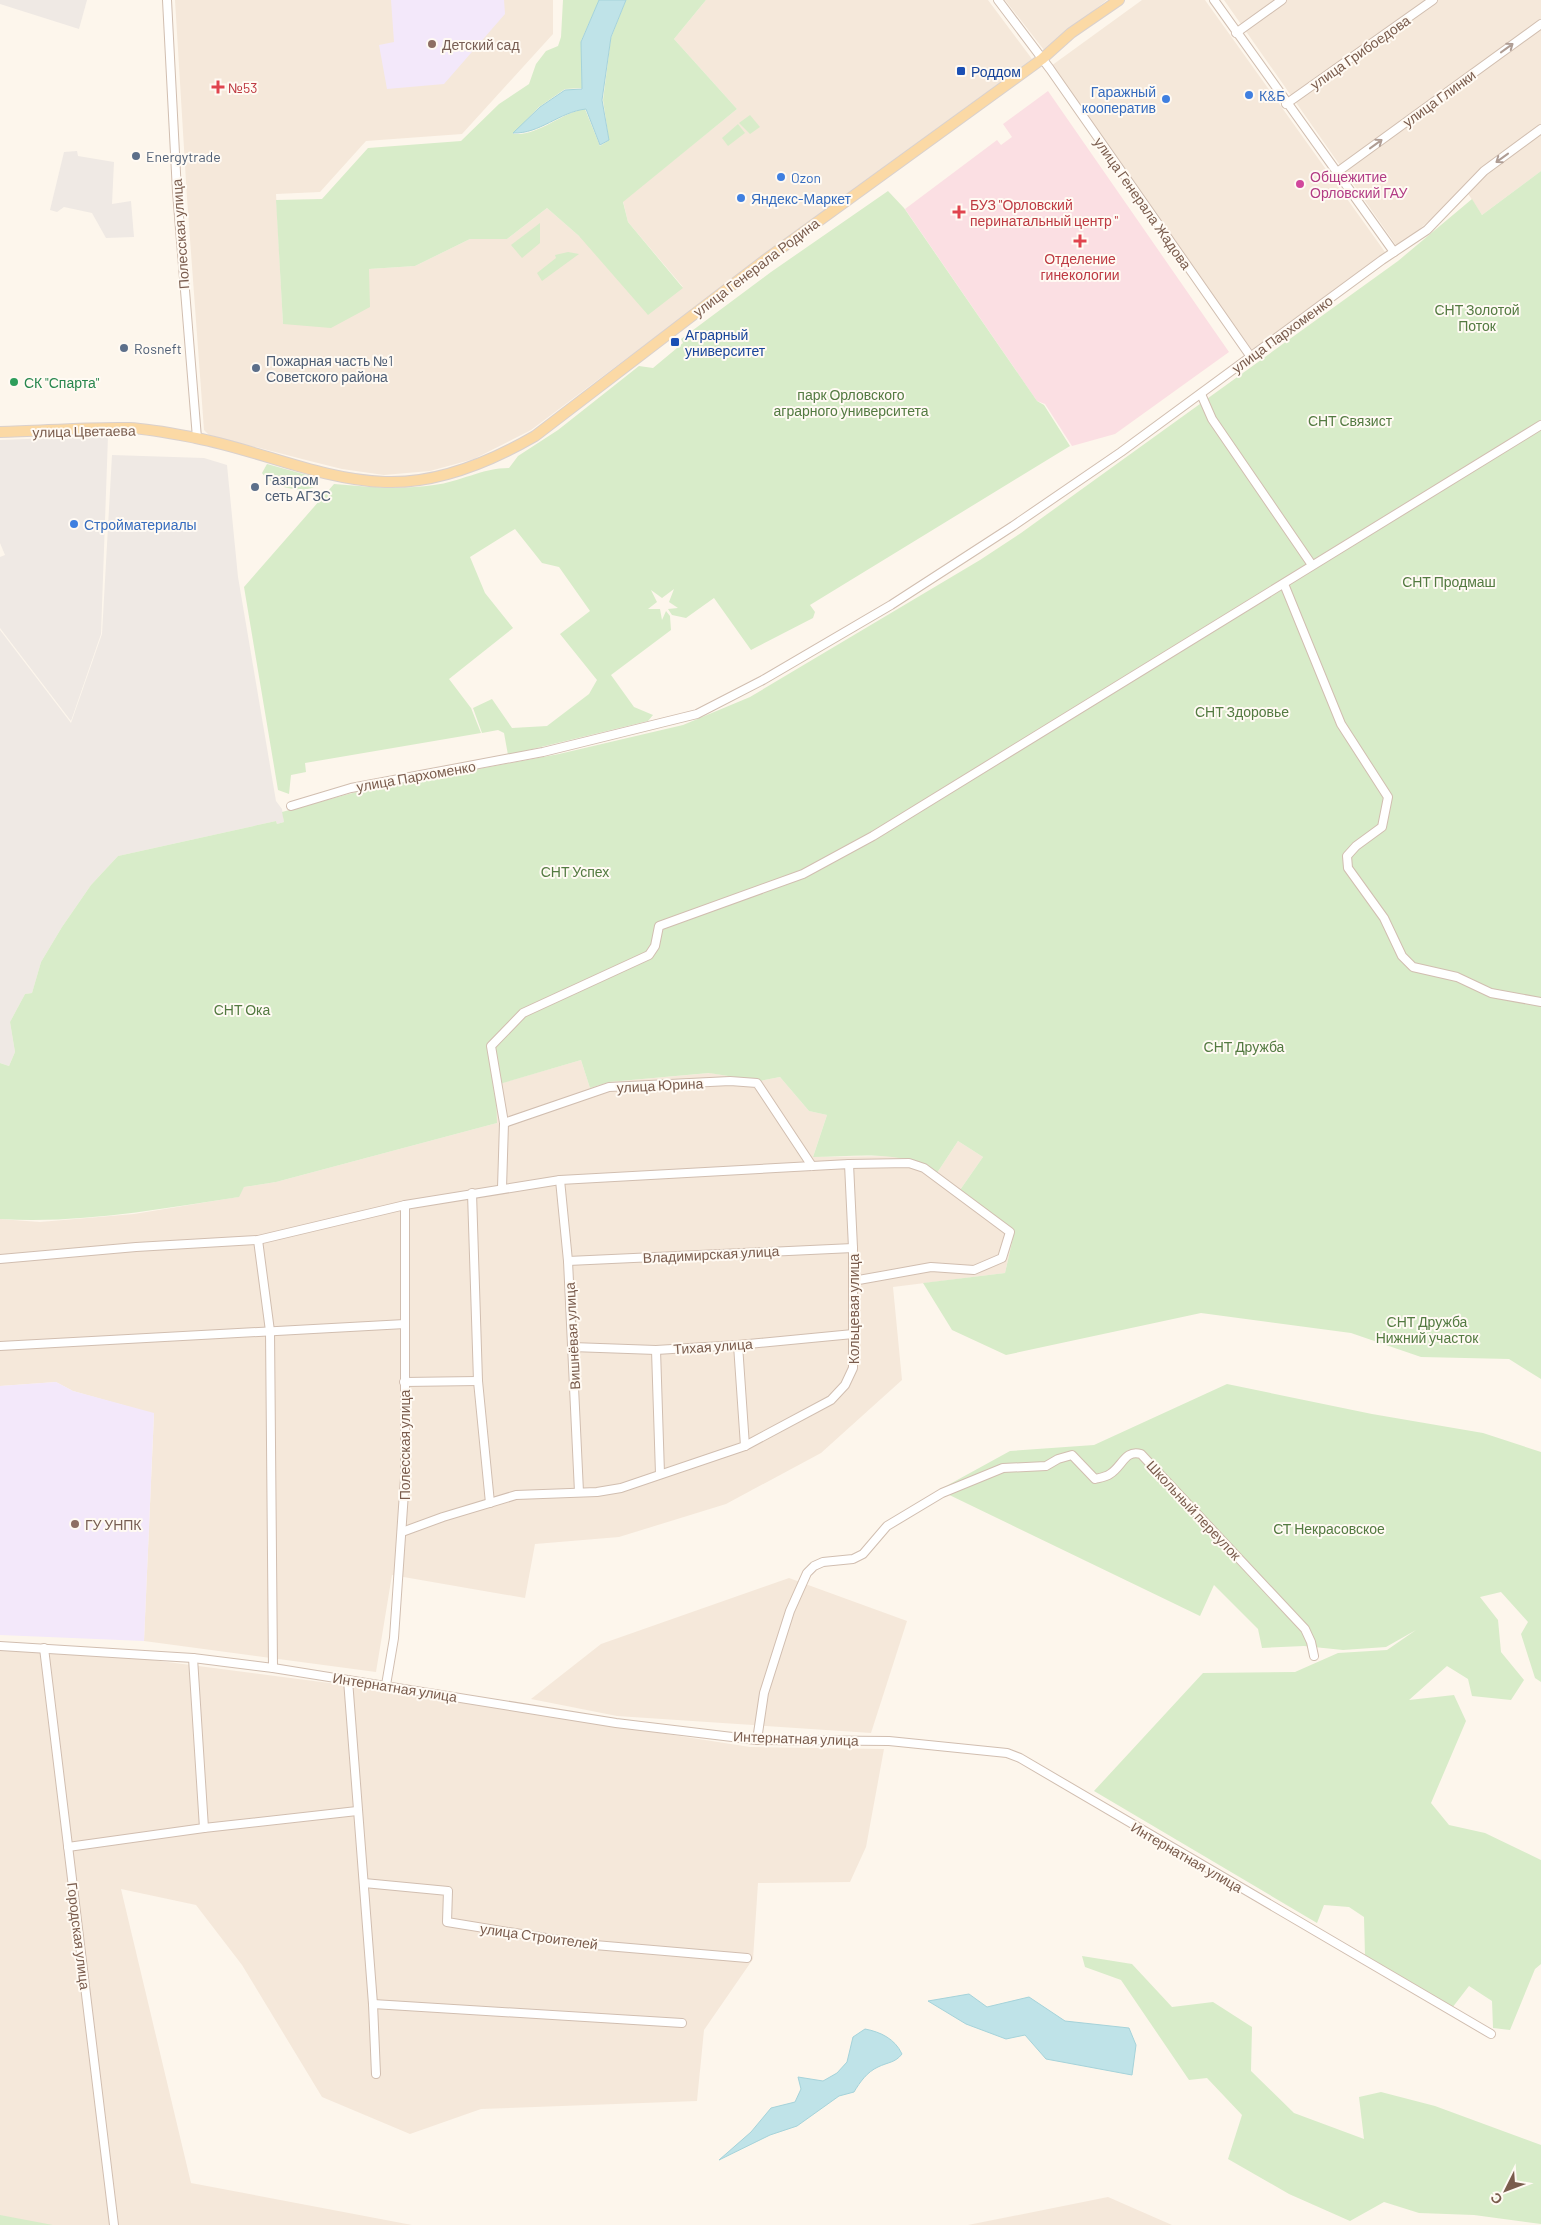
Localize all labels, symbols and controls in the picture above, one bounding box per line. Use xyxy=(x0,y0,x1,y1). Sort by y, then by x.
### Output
street label: улица Грибоедова xyxy=(1307,11,1413,93)
place label: Детский сад xyxy=(442,36,520,53)
marker: Детский сад xyxy=(426,38,438,50)
one-way arrow xyxy=(1500,43,1513,54)
place label: Роддом xyxy=(971,63,1021,80)
marker: Роддом xyxy=(955,65,967,77)
street label: улица Глинки xyxy=(1399,66,1479,130)
place label: №53 xyxy=(228,79,257,96)
marker: №53 xyxy=(212,81,224,93)
place label: Гаражный кооператив xyxy=(1082,83,1156,116)
place label: К&Б xyxy=(1259,87,1286,104)
marker: К&Б xyxy=(1243,89,1255,101)
marker: Гаражный кооператив xyxy=(1160,93,1172,105)
street label: улица Генерала Жадова xyxy=(1091,134,1195,273)
one-way arrow xyxy=(1369,139,1383,149)
place label: Energytrade xyxy=(146,148,221,165)
marker: Energytrade xyxy=(130,150,142,162)
one-way arrow xyxy=(1495,153,1509,163)
place label: Общежитие Орловский ГАУ xyxy=(1310,168,1408,201)
place label: Ozon xyxy=(791,169,821,186)
marker: Ozon xyxy=(775,171,787,183)
street label: Полесская улица xyxy=(168,178,192,290)
marker: Общежитие Орловский ГАУ xyxy=(1294,178,1306,190)
place label: Яндекс-Маркет xyxy=(751,190,852,207)
marker: Яндекс-Маркет xyxy=(735,192,747,204)
place label: БУЗ "Орловский перинатальный центр " xyxy=(970,196,1118,229)
marker: БУЗ "Орловский перинатальный центр " xyxy=(952,205,966,219)
street label: улица Генерала Родина xyxy=(690,214,822,320)
marker: Отделение гинекологии xyxy=(1073,234,1087,248)
place label: Отделение гинекологии xyxy=(1040,250,1120,283)
street label: улица Пархоменко xyxy=(1228,292,1336,376)
park label: СНТ Золотой Поток xyxy=(1434,301,1520,334)
place label: Аграрный университет xyxy=(685,326,766,359)
marker: Аграрный университет xyxy=(669,336,681,348)
place label: Rosneft xyxy=(134,340,182,357)
marker: Rosneft xyxy=(118,342,130,354)
place label: Пожарная часть №1 Советского района xyxy=(266,352,393,385)
marker: Пожарная часть №1 Советского района xyxy=(250,362,262,374)
place label: СК "Спарта" xyxy=(24,374,100,391)
marker: СК "Спарта" xyxy=(8,376,20,388)
park label: парк Орловского аграрного университета xyxy=(774,386,929,419)
park label: СНТ Связист xyxy=(1308,412,1393,429)
street label: улица Цветаева xyxy=(32,422,136,440)
place label: Газпром сеть АГЗС xyxy=(265,471,331,504)
marker: Газпром сеть АГЗС xyxy=(249,481,261,493)
place label: Стройматериалы xyxy=(84,516,197,533)
marker: Стройматериалы xyxy=(68,518,80,530)
park label: СНТ Продмаш xyxy=(1402,573,1496,590)
park label: СНТ Здоровье xyxy=(1195,703,1289,720)
street label: улица Пархоменко xyxy=(355,757,477,795)
park label: СНТ Успех xyxy=(541,863,609,880)
park label: СНТ Ока xyxy=(214,1001,271,1018)
park label: СНТ Дружба xyxy=(1204,1038,1285,1055)
street label: улица Юрина xyxy=(616,1074,704,1096)
street label: Владимирская улица xyxy=(642,1242,780,1266)
street label: Кольцевая улица xyxy=(845,1253,862,1364)
street label: Вишнёвая улица xyxy=(561,1281,583,1390)
park label: СНТ Дружба Нижний участок xyxy=(1376,1313,1479,1346)
street label: Тихая улица xyxy=(673,1335,753,1357)
street label: Полесская улица xyxy=(396,1390,413,1500)
street label: Школьный переулок xyxy=(1143,1457,1245,1564)
place label: ГУ УНПК xyxy=(85,1516,142,1533)
marker: ГУ УНПК xyxy=(69,1518,81,1530)
park label: СТ Некрасовское xyxy=(1273,1520,1385,1537)
street label: Интернатная улица xyxy=(332,1669,459,1705)
street label: Интернатная улица xyxy=(733,1727,859,1749)
street label: Интернатная улица xyxy=(1128,1818,1246,1896)
street label: Городская улица xyxy=(64,1881,94,1991)
street label: улица Строителей xyxy=(479,1919,599,1953)
north arrow xyxy=(1481,2165,1531,2215)
text: С xyxy=(1486,2190,1506,2208)

